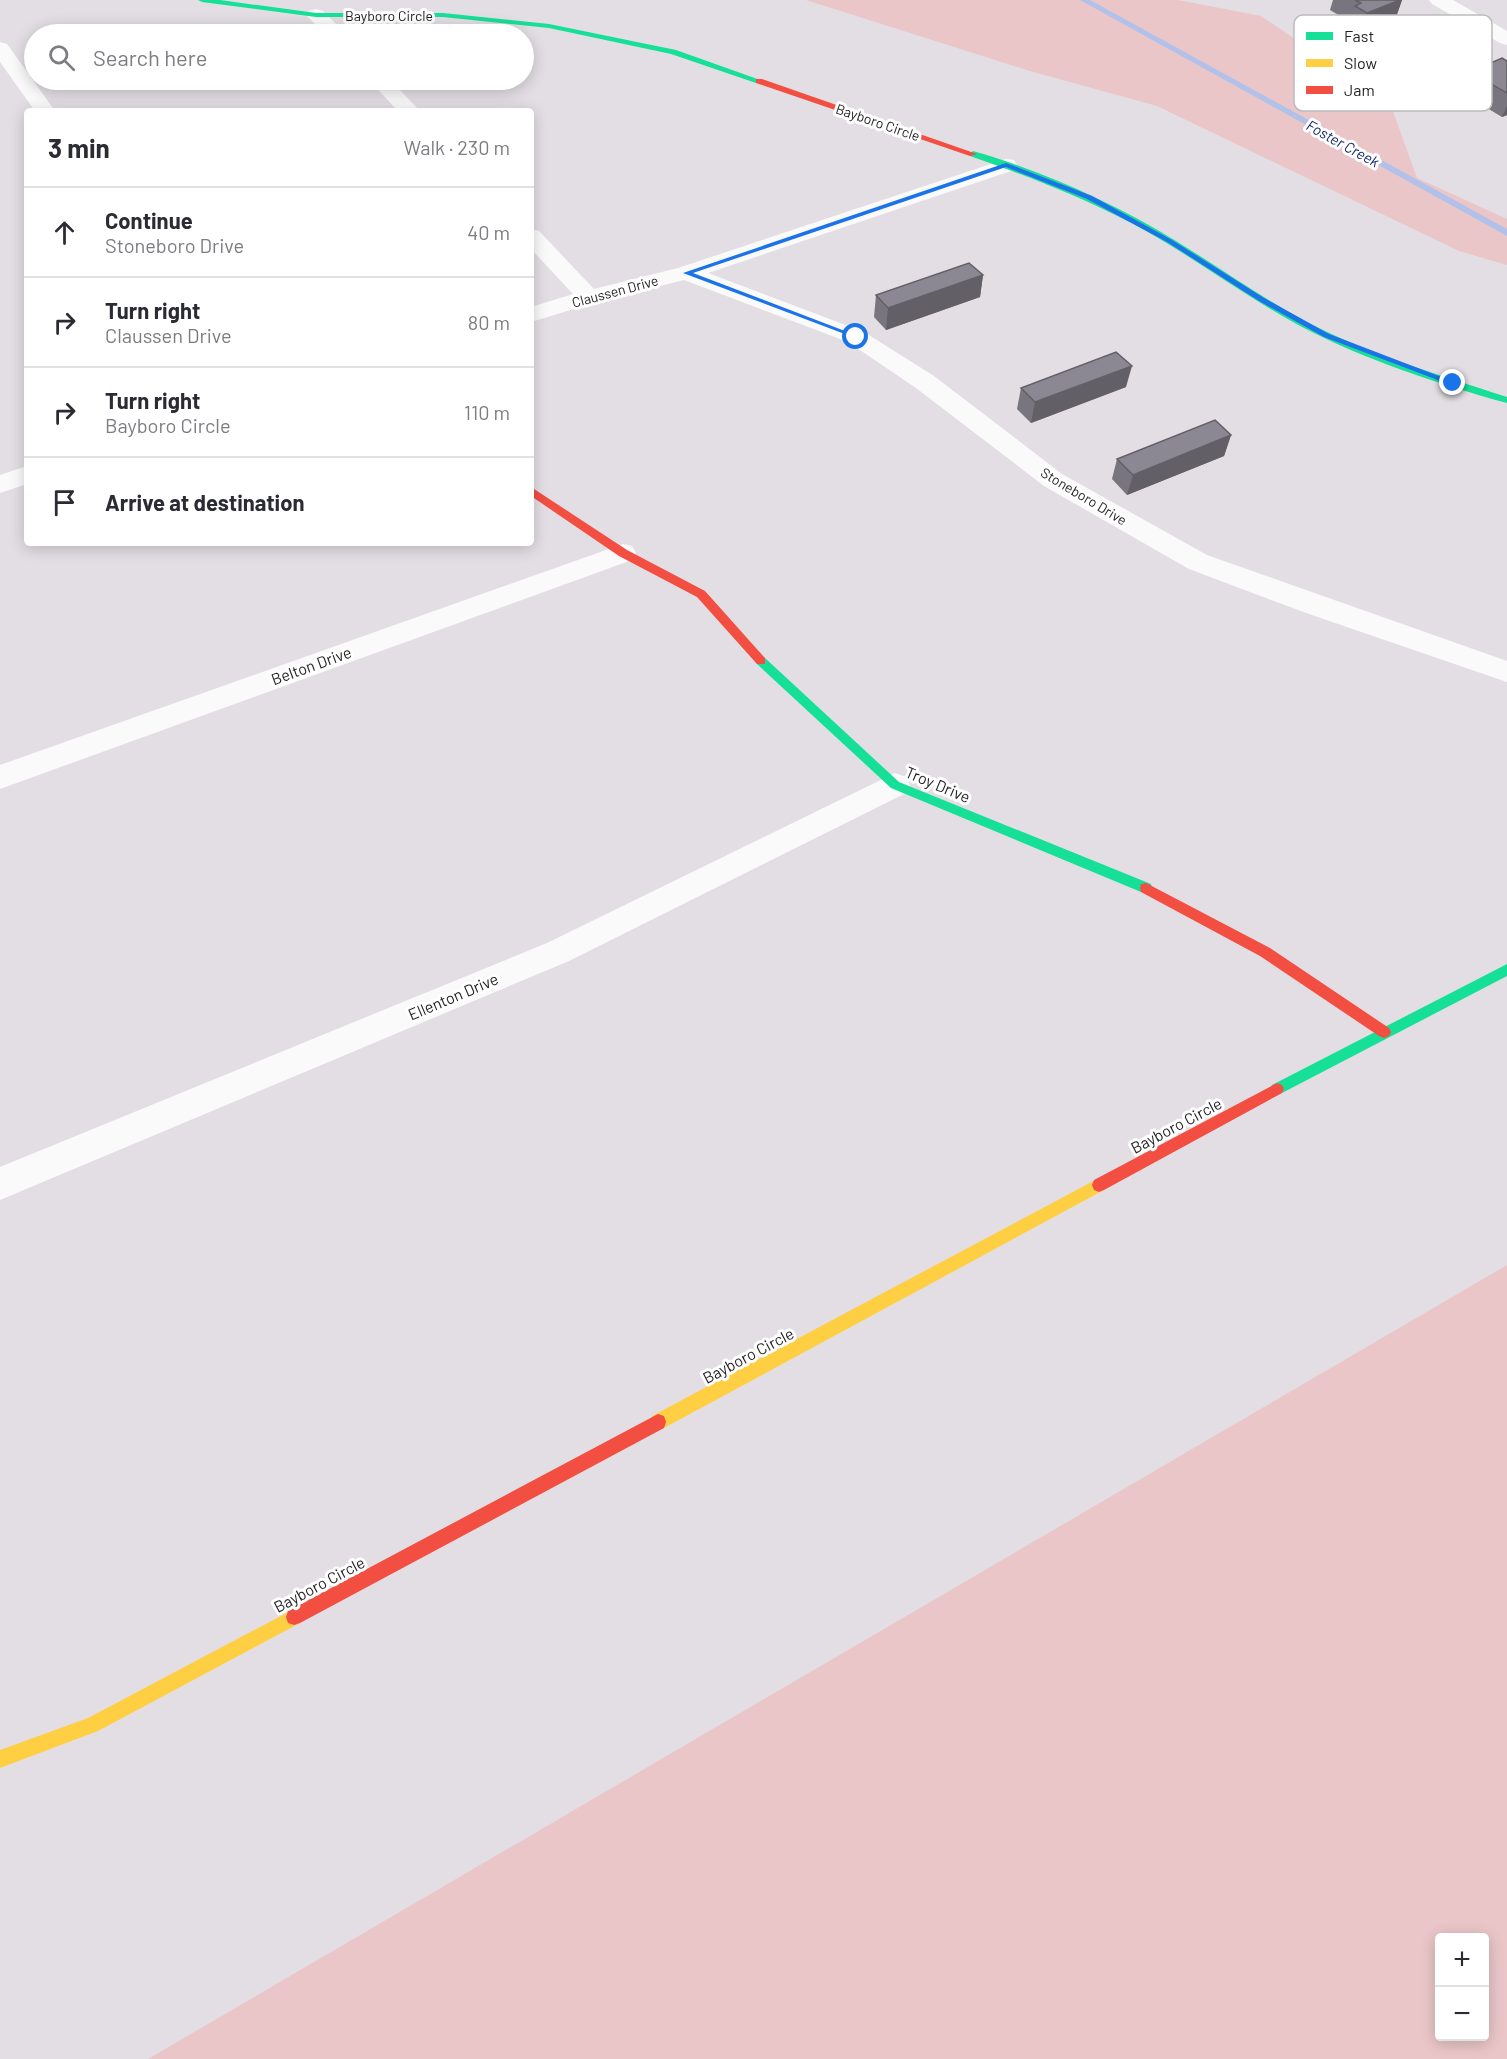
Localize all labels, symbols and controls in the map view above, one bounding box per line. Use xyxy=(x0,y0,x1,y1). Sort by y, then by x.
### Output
street label: Bayboro Circle xyxy=(345,7,433,24)
legend xyxy=(1294,15,1492,111)
search box xyxy=(24,24,534,90)
text: Fast xyxy=(1344,26,1374,45)
icon: search xyxy=(45,41,78,74)
text: Search here xyxy=(93,44,207,70)
text: Slow xyxy=(1344,53,1377,72)
text: Jam xyxy=(1344,80,1375,99)
street label: Bayboro Circle xyxy=(834,100,922,144)
water label: Foster Creek xyxy=(1303,116,1383,171)
text: 3 min xyxy=(48,132,110,163)
text: Walk · 230 m xyxy=(404,135,510,159)
text: Continue xyxy=(105,207,193,233)
icon: ahead xyxy=(48,216,81,249)
text: 40 m xyxy=(467,220,510,244)
text: Stoneboro Drive xyxy=(105,233,244,257)
street label: Claussen Drive xyxy=(570,271,660,311)
text: Turn right xyxy=(105,297,200,323)
icon: right xyxy=(48,306,81,339)
text: 80 m xyxy=(468,310,510,334)
text: Claussen Drive xyxy=(105,323,232,347)
route start xyxy=(842,323,868,349)
route end xyxy=(1439,369,1465,395)
text: Turn right xyxy=(105,387,200,413)
icon: right xyxy=(48,396,81,429)
text: 110 m xyxy=(464,400,510,424)
text: Bayboro Circle xyxy=(105,413,231,437)
street label: Stoneboro Drive xyxy=(1038,464,1130,528)
icon: arrive xyxy=(48,486,81,519)
text: Arrive at destination xyxy=(105,489,304,515)
street label: Belton Drive xyxy=(268,642,354,688)
street label: Troy Drive xyxy=(903,762,973,806)
street label: Ellenton Drive xyxy=(405,969,501,1023)
street label: Bayboro Circle xyxy=(1127,1093,1225,1157)
street label: Bayboro Circle xyxy=(699,1323,797,1387)
street label: Bayboro Circle xyxy=(270,1552,368,1616)
map controls xyxy=(1435,1933,1489,2041)
button: + xyxy=(1435,1933,1489,1987)
button: − xyxy=(1435,1987,1489,2041)

